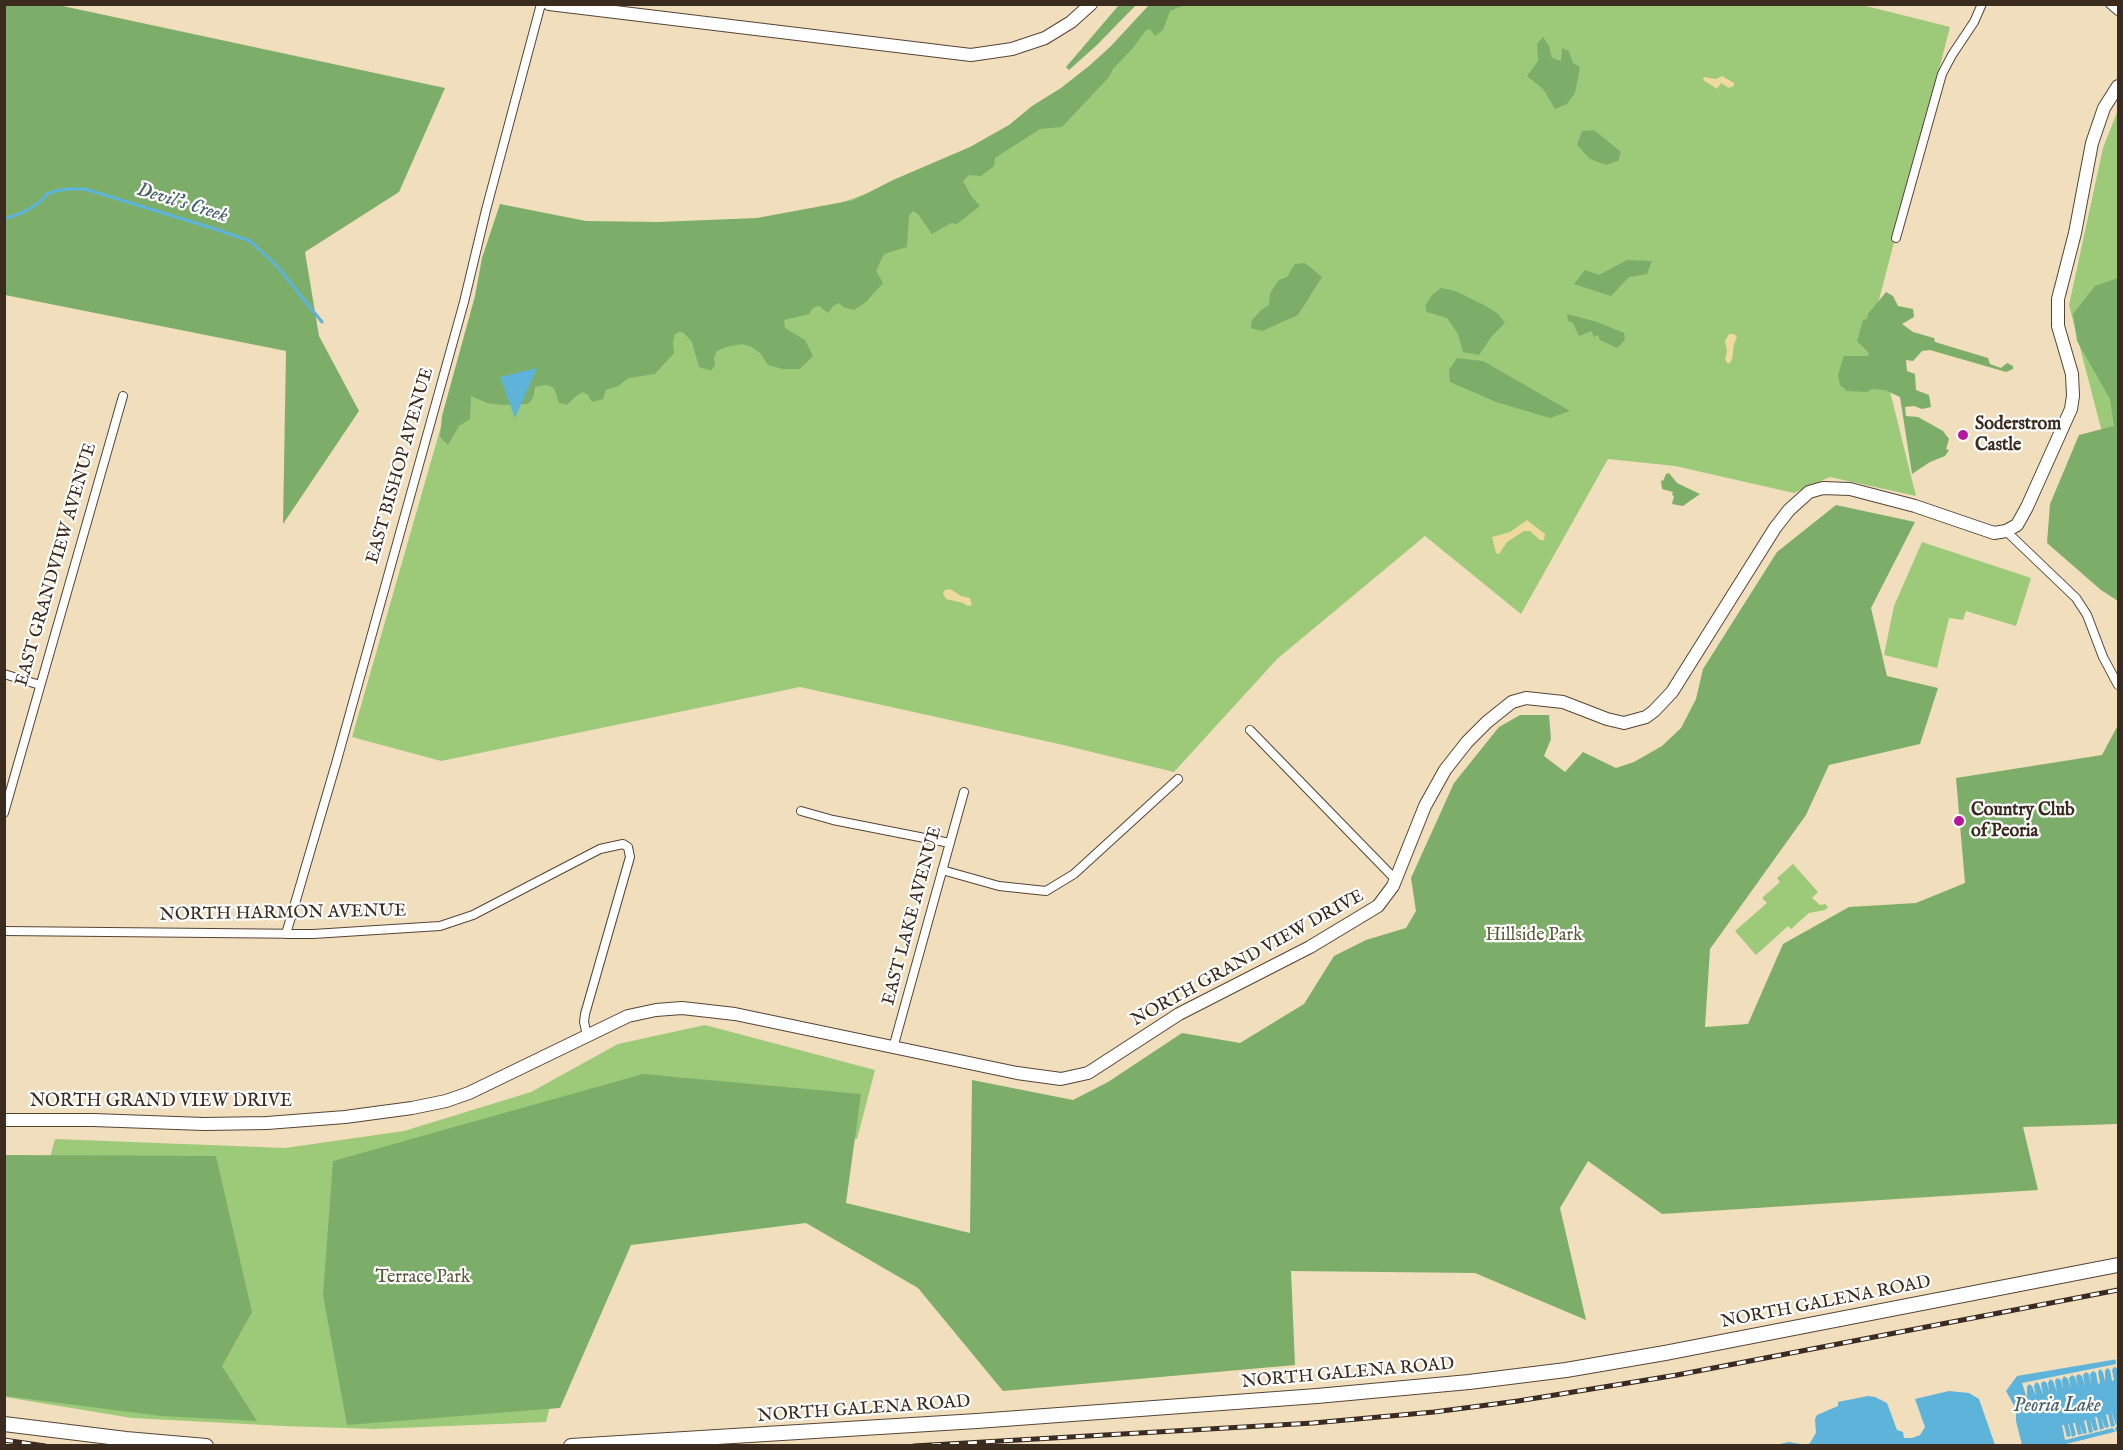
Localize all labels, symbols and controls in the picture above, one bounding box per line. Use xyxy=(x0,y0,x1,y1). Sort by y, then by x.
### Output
water label: Devil's Creek xyxy=(134,179,230,229)
street label: EAST BISHOP AVENUE xyxy=(363,365,439,567)
place label: Soderstrom Castle xyxy=(1975,414,2061,456)
marker: Soderstrom Castle xyxy=(1956,428,1970,442)
street label: EAST GRANDVIEW AVENUE xyxy=(12,441,102,689)
place label: Country Club of Peoria xyxy=(1971,800,2075,842)
marker: Country Club of Peoria xyxy=(1952,814,1966,828)
street label: EAST LAKE AVENUE xyxy=(879,824,947,1008)
street label: NORTH GRAND VIEW DRIVE xyxy=(1128,886,1368,1032)
street label: NORTH HARMON AVENUE xyxy=(159,901,407,927)
park label: Hillside Park xyxy=(1485,925,1583,947)
street label: NORTH GRAND VIEW DRIVE xyxy=(30,1091,292,1113)
park label: Terrace Park xyxy=(376,1267,470,1289)
street label: NORTH GALENA ROAD xyxy=(1719,1272,1933,1334)
street label: NORTH GALENA ROAD xyxy=(1241,1354,1455,1394)
street label: NORTH GALENA ROAD xyxy=(757,1392,971,1428)
water label: Peoria Lake xyxy=(2013,1395,2101,1419)

